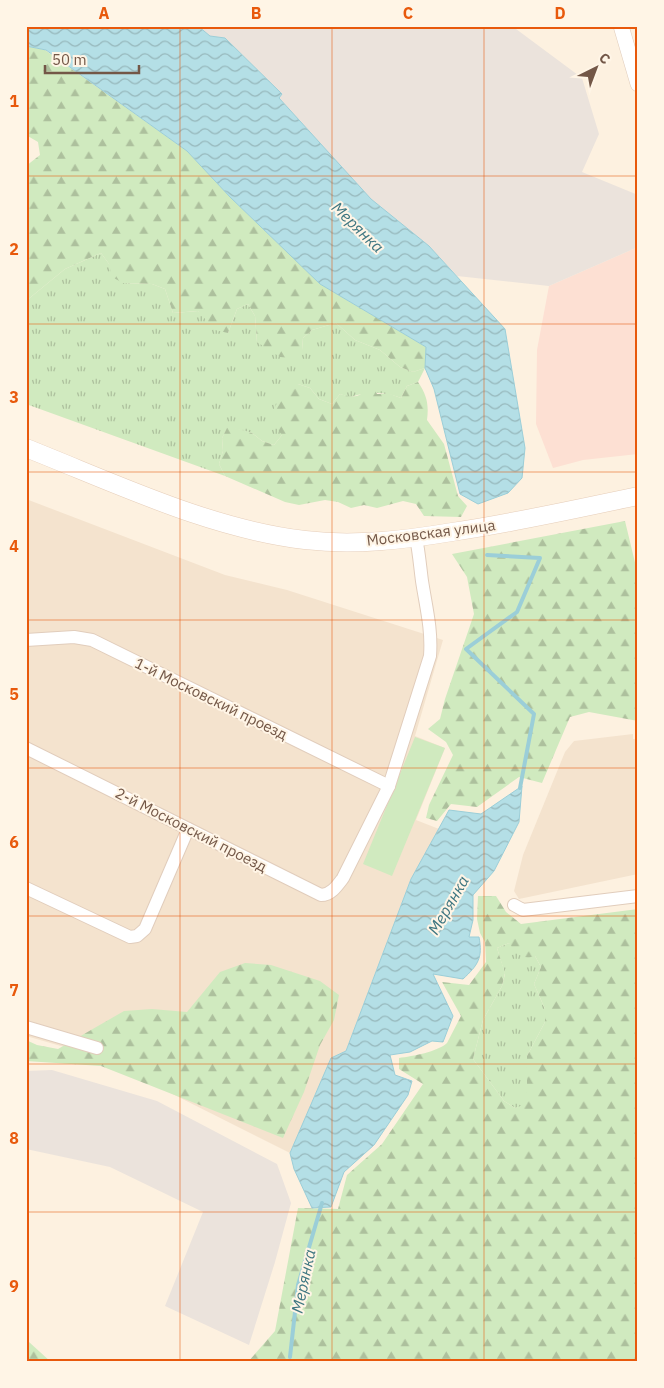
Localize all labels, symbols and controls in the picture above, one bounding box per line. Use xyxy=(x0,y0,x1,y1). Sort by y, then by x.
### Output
text: A xyxy=(99,3,110,23)
text: B xyxy=(251,3,262,23)
text: C xyxy=(403,3,413,23)
text: D xyxy=(554,3,566,23)
scale bar xyxy=(45,42,139,74)
north arrow xyxy=(572,42,622,92)
text: С xyxy=(595,49,614,68)
text: 50 m xyxy=(52,50,87,69)
text: 1 xyxy=(9,91,19,111)
water label: Мерянка xyxy=(328,197,388,257)
text: 2 xyxy=(9,239,19,259)
text: 3 xyxy=(9,387,19,407)
street label: Московская улица xyxy=(365,515,496,550)
text: 4 xyxy=(9,536,19,556)
street label: 1-й Московский проезд xyxy=(132,653,291,744)
text: 5 xyxy=(9,684,19,704)
street label: 2-й Московский проезд xyxy=(112,783,270,876)
text: 6 xyxy=(9,832,19,852)
water label: Мерянка xyxy=(423,872,473,938)
text: 7 xyxy=(9,980,19,1000)
text: 8 xyxy=(9,1128,19,1148)
water label: Мерянка xyxy=(286,1247,320,1315)
text: 9 xyxy=(9,1276,19,1296)

